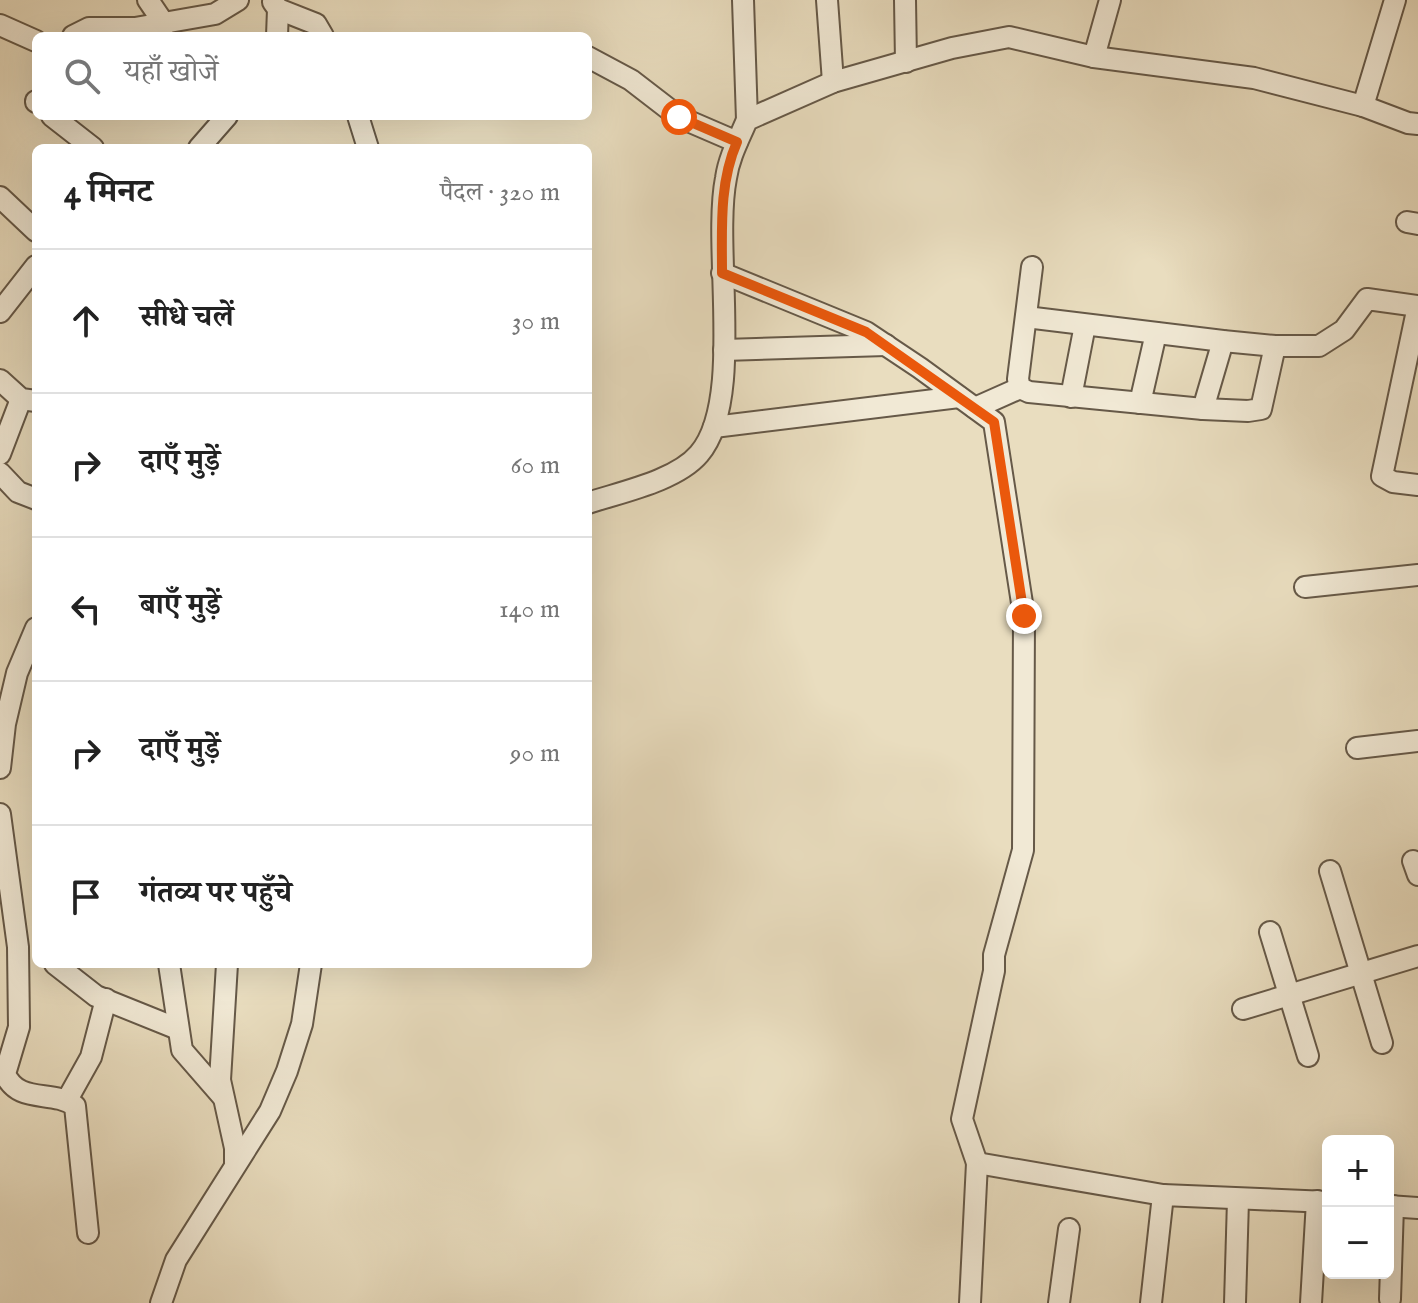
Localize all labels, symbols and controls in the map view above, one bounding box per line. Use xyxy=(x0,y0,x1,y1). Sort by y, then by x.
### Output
search box xyxy=(32,32,592,120)
icon: search xyxy=(60,54,104,98)
text: यहाँ खोजें xyxy=(124,54,218,92)
route start xyxy=(661,99,697,135)
text: 4 मिनट xyxy=(64,171,153,214)
text: पैदल · 320 m xyxy=(440,176,560,209)
icon: ahead xyxy=(64,299,108,343)
text: सीधे चलें xyxy=(140,299,234,337)
text: 30 m xyxy=(512,305,560,338)
icon: right xyxy=(64,443,108,487)
text: दाएँ मुड़ें xyxy=(140,443,220,481)
text: 60 m xyxy=(511,449,560,482)
icon: left xyxy=(64,587,108,631)
text: बाएँ मुड़ें xyxy=(140,587,221,625)
text: 140 m xyxy=(499,593,560,626)
route end xyxy=(1006,598,1042,634)
icon: right xyxy=(64,731,108,775)
text: दाएँ मुड़ें xyxy=(140,731,220,769)
text: 90 m xyxy=(510,737,560,770)
icon: arrive xyxy=(64,875,108,919)
text: गंतव्य पर पहुँचे xyxy=(140,875,292,913)
map controls xyxy=(1322,1135,1394,1279)
button: + xyxy=(1322,1135,1394,1207)
button: − xyxy=(1322,1207,1394,1279)

